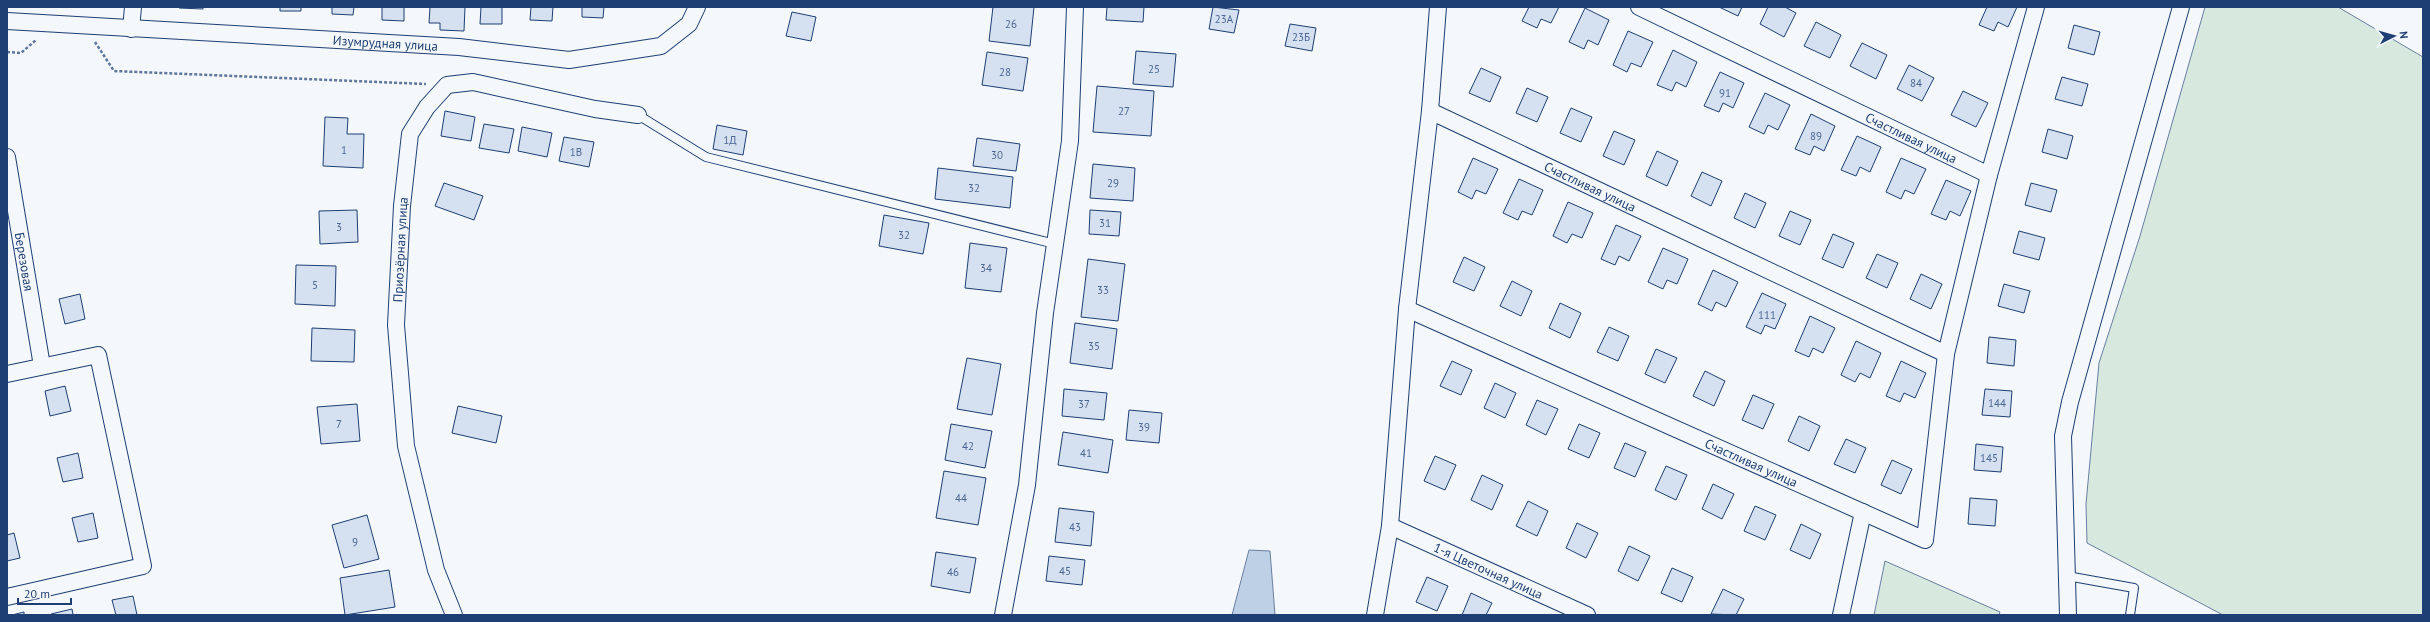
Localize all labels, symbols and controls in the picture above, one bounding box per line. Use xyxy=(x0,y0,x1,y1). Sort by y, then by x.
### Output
house number: 23А xyxy=(1215,12,1234,26)
north arrow xyxy=(2374,16,2414,56)
house number: 26 xyxy=(1005,17,1017,31)
house number: 23Б xyxy=(1292,30,1310,44)
text: N xyxy=(2397,31,2411,39)
street label: Изумрудная улица xyxy=(332,32,438,55)
house number: 25 xyxy=(1148,62,1160,76)
house number: 28 xyxy=(999,65,1011,79)
house number: 84 xyxy=(1910,76,1922,90)
house number: 91 xyxy=(1719,86,1731,100)
house number: 27 xyxy=(1118,104,1130,118)
street label: Счастливая улица xyxy=(1862,109,1960,167)
house number: 89 xyxy=(1810,129,1822,143)
house number: 1Д xyxy=(723,133,737,147)
house number: 1 xyxy=(341,143,347,157)
house number: 1В xyxy=(570,145,582,159)
house number: 30 xyxy=(991,148,1003,162)
street label: Счастливая улица xyxy=(1541,158,1639,216)
house number: 29 xyxy=(1107,176,1119,190)
house number: 32 xyxy=(968,181,980,195)
street label: Приозёрная улица xyxy=(389,196,412,303)
house number: 31 xyxy=(1099,216,1111,230)
house number: 3 xyxy=(336,220,342,234)
house number: 32 xyxy=(898,228,910,242)
street label: Березовая xyxy=(11,231,37,292)
house number: 34 xyxy=(980,261,992,275)
house number: 5 xyxy=(312,278,318,292)
house number: 33 xyxy=(1097,283,1109,297)
house number: 111 xyxy=(1758,308,1776,322)
house number: 35 xyxy=(1088,339,1100,353)
house number: 144 xyxy=(1988,396,2006,410)
house number: 37 xyxy=(1078,397,1090,411)
house number: 7 xyxy=(336,417,342,431)
house number: 39 xyxy=(1138,420,1150,434)
street label: Счастливая улица xyxy=(1702,435,1800,491)
house number: 42 xyxy=(962,439,974,453)
house number: 41 xyxy=(1080,446,1092,460)
house number: 145 xyxy=(1980,451,1998,465)
house number: 44 xyxy=(955,491,967,505)
house number: 43 xyxy=(1069,520,1081,534)
house number: 9 xyxy=(352,535,358,549)
street label: 1-я Цветочная улица xyxy=(1431,539,1546,603)
house number: 45 xyxy=(1059,564,1071,578)
house number: 46 xyxy=(947,565,959,579)
scale bar xyxy=(18,580,71,606)
text: 20 m xyxy=(24,586,50,601)

